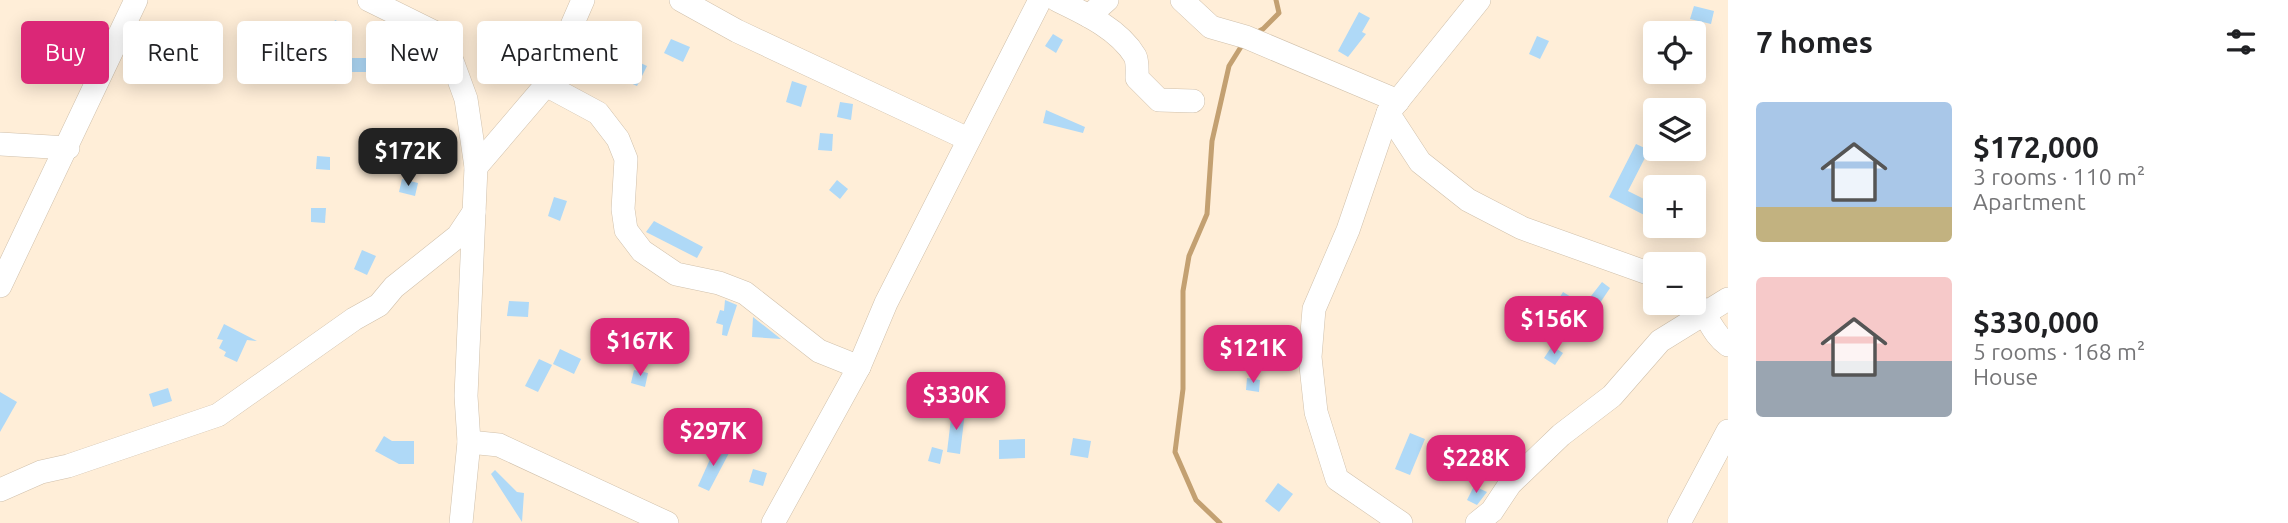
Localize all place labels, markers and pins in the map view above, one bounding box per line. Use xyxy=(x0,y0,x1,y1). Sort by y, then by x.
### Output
pin: $172K xyxy=(359,128,457,188)
pin: $156K xyxy=(1505,296,1603,356)
pin: $167K xyxy=(591,318,689,378)
pin: $121K xyxy=(1204,326,1302,385)
pin: $330K xyxy=(907,372,1005,432)
pin: $297K xyxy=(664,408,762,468)
pin: $228K xyxy=(1427,435,1525,495)

